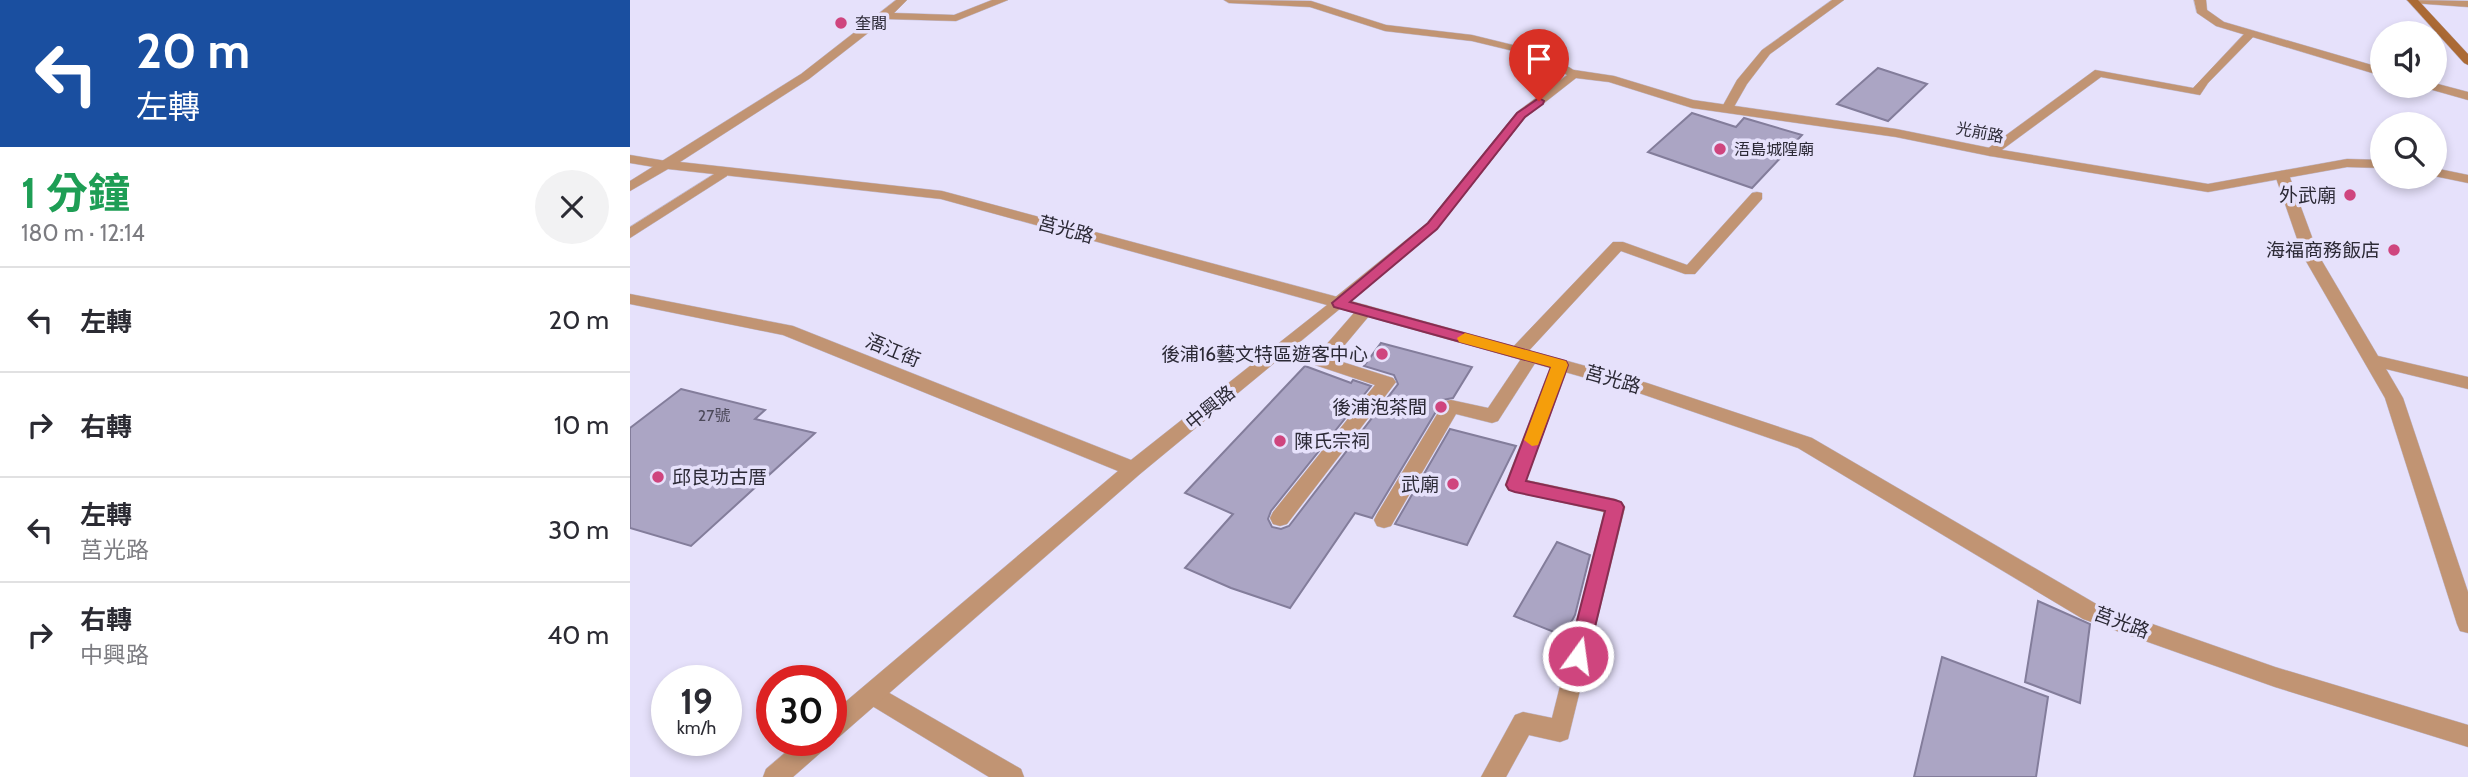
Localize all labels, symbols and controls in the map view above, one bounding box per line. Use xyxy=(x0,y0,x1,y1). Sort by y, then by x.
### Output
place label: 奎閣 xyxy=(855,14,887,33)
marker: 奎閣 xyxy=(833,15,849,31)
text: 20 m xyxy=(136,21,250,80)
map controls xyxy=(2370,21,2447,189)
button: sound xyxy=(2370,21,2447,98)
icon: left xyxy=(21,28,112,119)
pin xyxy=(1509,29,1569,101)
icon: arrive xyxy=(1520,40,1558,78)
text: 左轉 xyxy=(136,87,200,126)
button: search xyxy=(2370,112,2447,189)
street label: 光前路 xyxy=(1955,119,2005,146)
place label: 浯島城隍廟 xyxy=(1734,140,1814,159)
marker: 浯島城隍廟 xyxy=(1712,141,1728,157)
text: 1 分鐘 xyxy=(21,167,130,219)
button: close xyxy=(535,170,609,244)
place label: 外武廟 xyxy=(2279,184,2336,207)
marker: 外武廟 xyxy=(2342,187,2358,203)
street label: 莒光路 xyxy=(1035,211,1096,248)
text: 180 m · 12:14 xyxy=(21,219,145,247)
place label: 海福商務飯店 xyxy=(2266,239,2380,262)
marker: 海福商務飯店 xyxy=(2386,242,2402,258)
icon: left xyxy=(21,301,59,339)
text: 20 m xyxy=(549,304,609,336)
text: 左轉 xyxy=(80,306,132,338)
street label: 浯江街 xyxy=(862,329,924,372)
place label: 後浦16藝文特區遊客中心 xyxy=(1161,343,1368,366)
marker: 後浦16藝文特區遊客中心 xyxy=(1374,346,1390,362)
street label: 莒光路 xyxy=(1582,361,1643,398)
street label: 中興路 xyxy=(1181,381,1240,434)
place label: 後浦泡茶間 xyxy=(1332,396,1427,419)
marker: 後浦泡茶間 xyxy=(1433,399,1449,415)
icon: right xyxy=(21,406,59,444)
house number: 27號 xyxy=(698,406,730,425)
text: 10 m xyxy=(554,409,609,441)
text: 右轉 xyxy=(80,411,132,443)
place label: 陳氏宗祠 xyxy=(1294,430,1370,453)
marker: 陳氏宗祠 xyxy=(1272,433,1288,449)
place label: 邱良功古厝 xyxy=(672,466,767,489)
marker: 邱良功古厝 xyxy=(650,469,666,485)
place label: 武廟 xyxy=(1401,473,1439,496)
marker: 武廟 xyxy=(1445,476,1461,492)
text: 左轉 xyxy=(80,499,132,531)
icon: left xyxy=(21,511,59,549)
text: 30 m xyxy=(548,514,609,546)
text: 莒光路 xyxy=(80,536,149,564)
street label: 莒光路 xyxy=(2091,602,2153,643)
text: 右轉 xyxy=(80,604,132,636)
icon: right xyxy=(21,616,59,654)
text: 40 m xyxy=(547,619,609,651)
position arrow xyxy=(1541,619,1615,693)
text: 中興路 xyxy=(80,641,149,669)
speed limit sign: 30 xyxy=(756,665,847,756)
text: 19 xyxy=(680,680,713,723)
text: km/h xyxy=(677,717,716,739)

